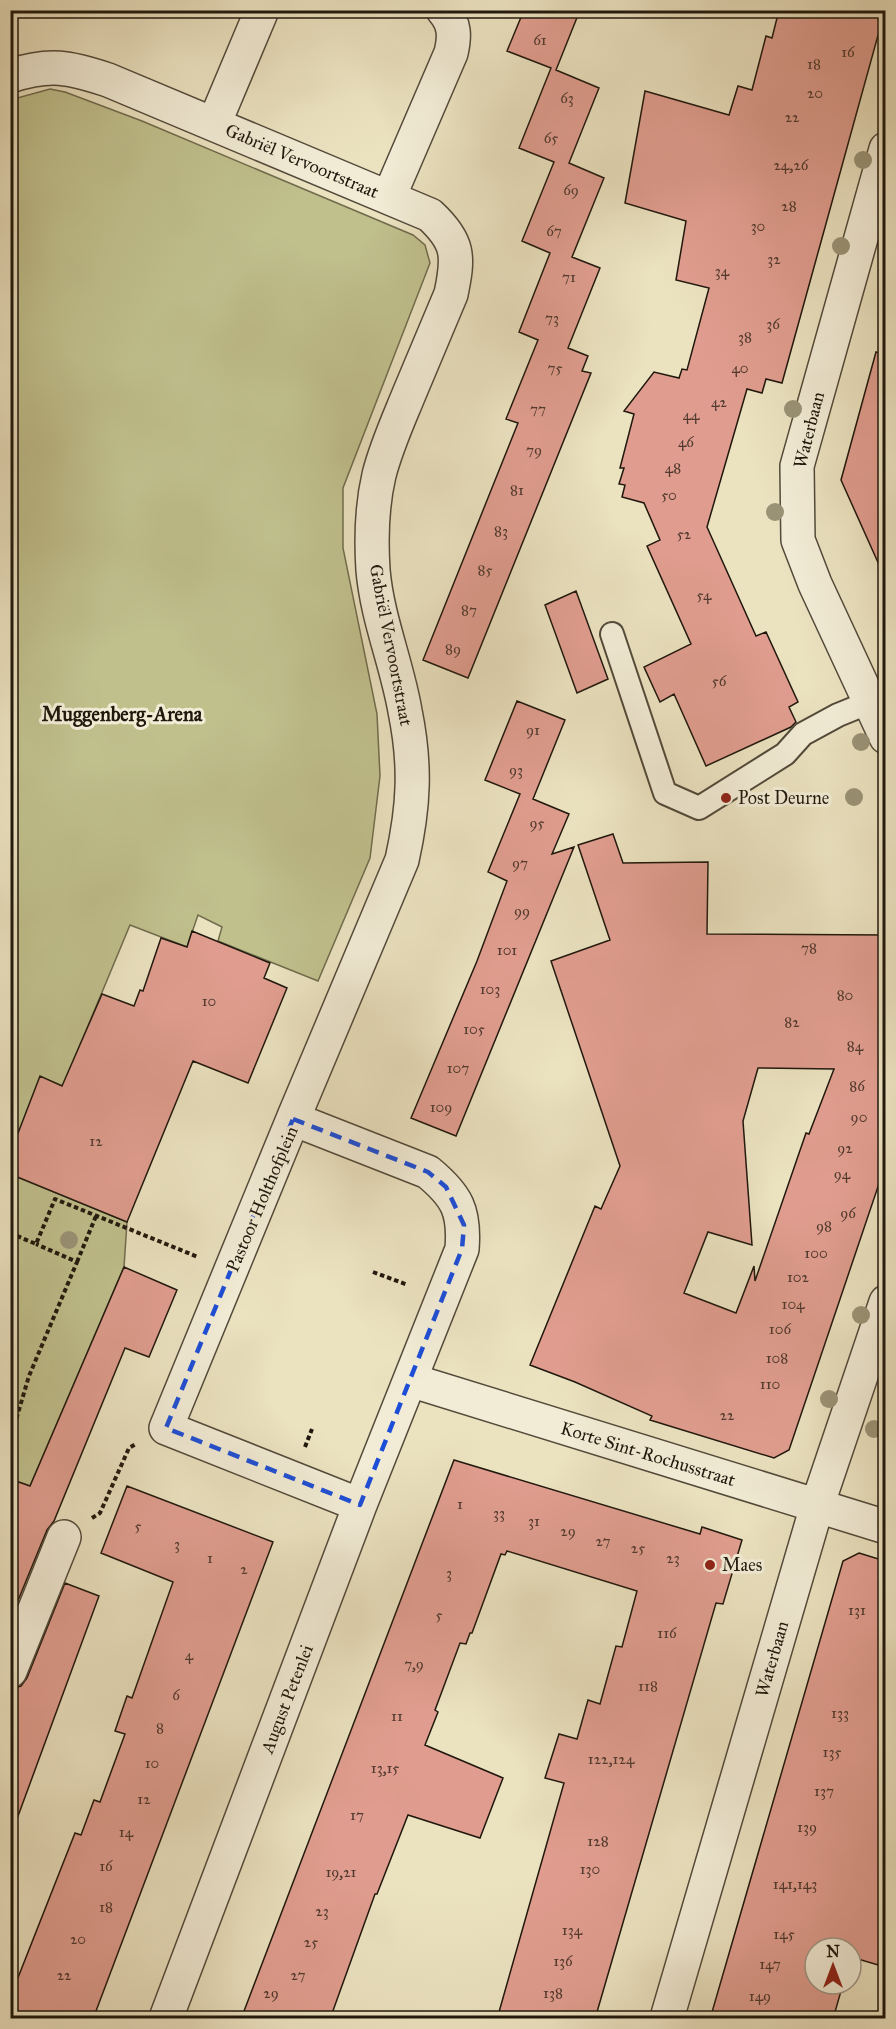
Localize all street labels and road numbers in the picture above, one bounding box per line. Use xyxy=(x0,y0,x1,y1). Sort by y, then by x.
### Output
street label: Gabriël Vervoortstraat xyxy=(222,119,382,203)
street label: Waterbaan xyxy=(789,389,829,471)
street label: Gabriël Vervoortstraat xyxy=(365,562,418,728)
street label: Pastoor Holthofplein xyxy=(221,1123,303,1275)
street label: Korte Sint-Rochusstraat xyxy=(558,1417,739,1491)
street label: Waterbaan xyxy=(751,1618,793,1700)
street label: August Petenlei xyxy=(256,1641,319,1758)

